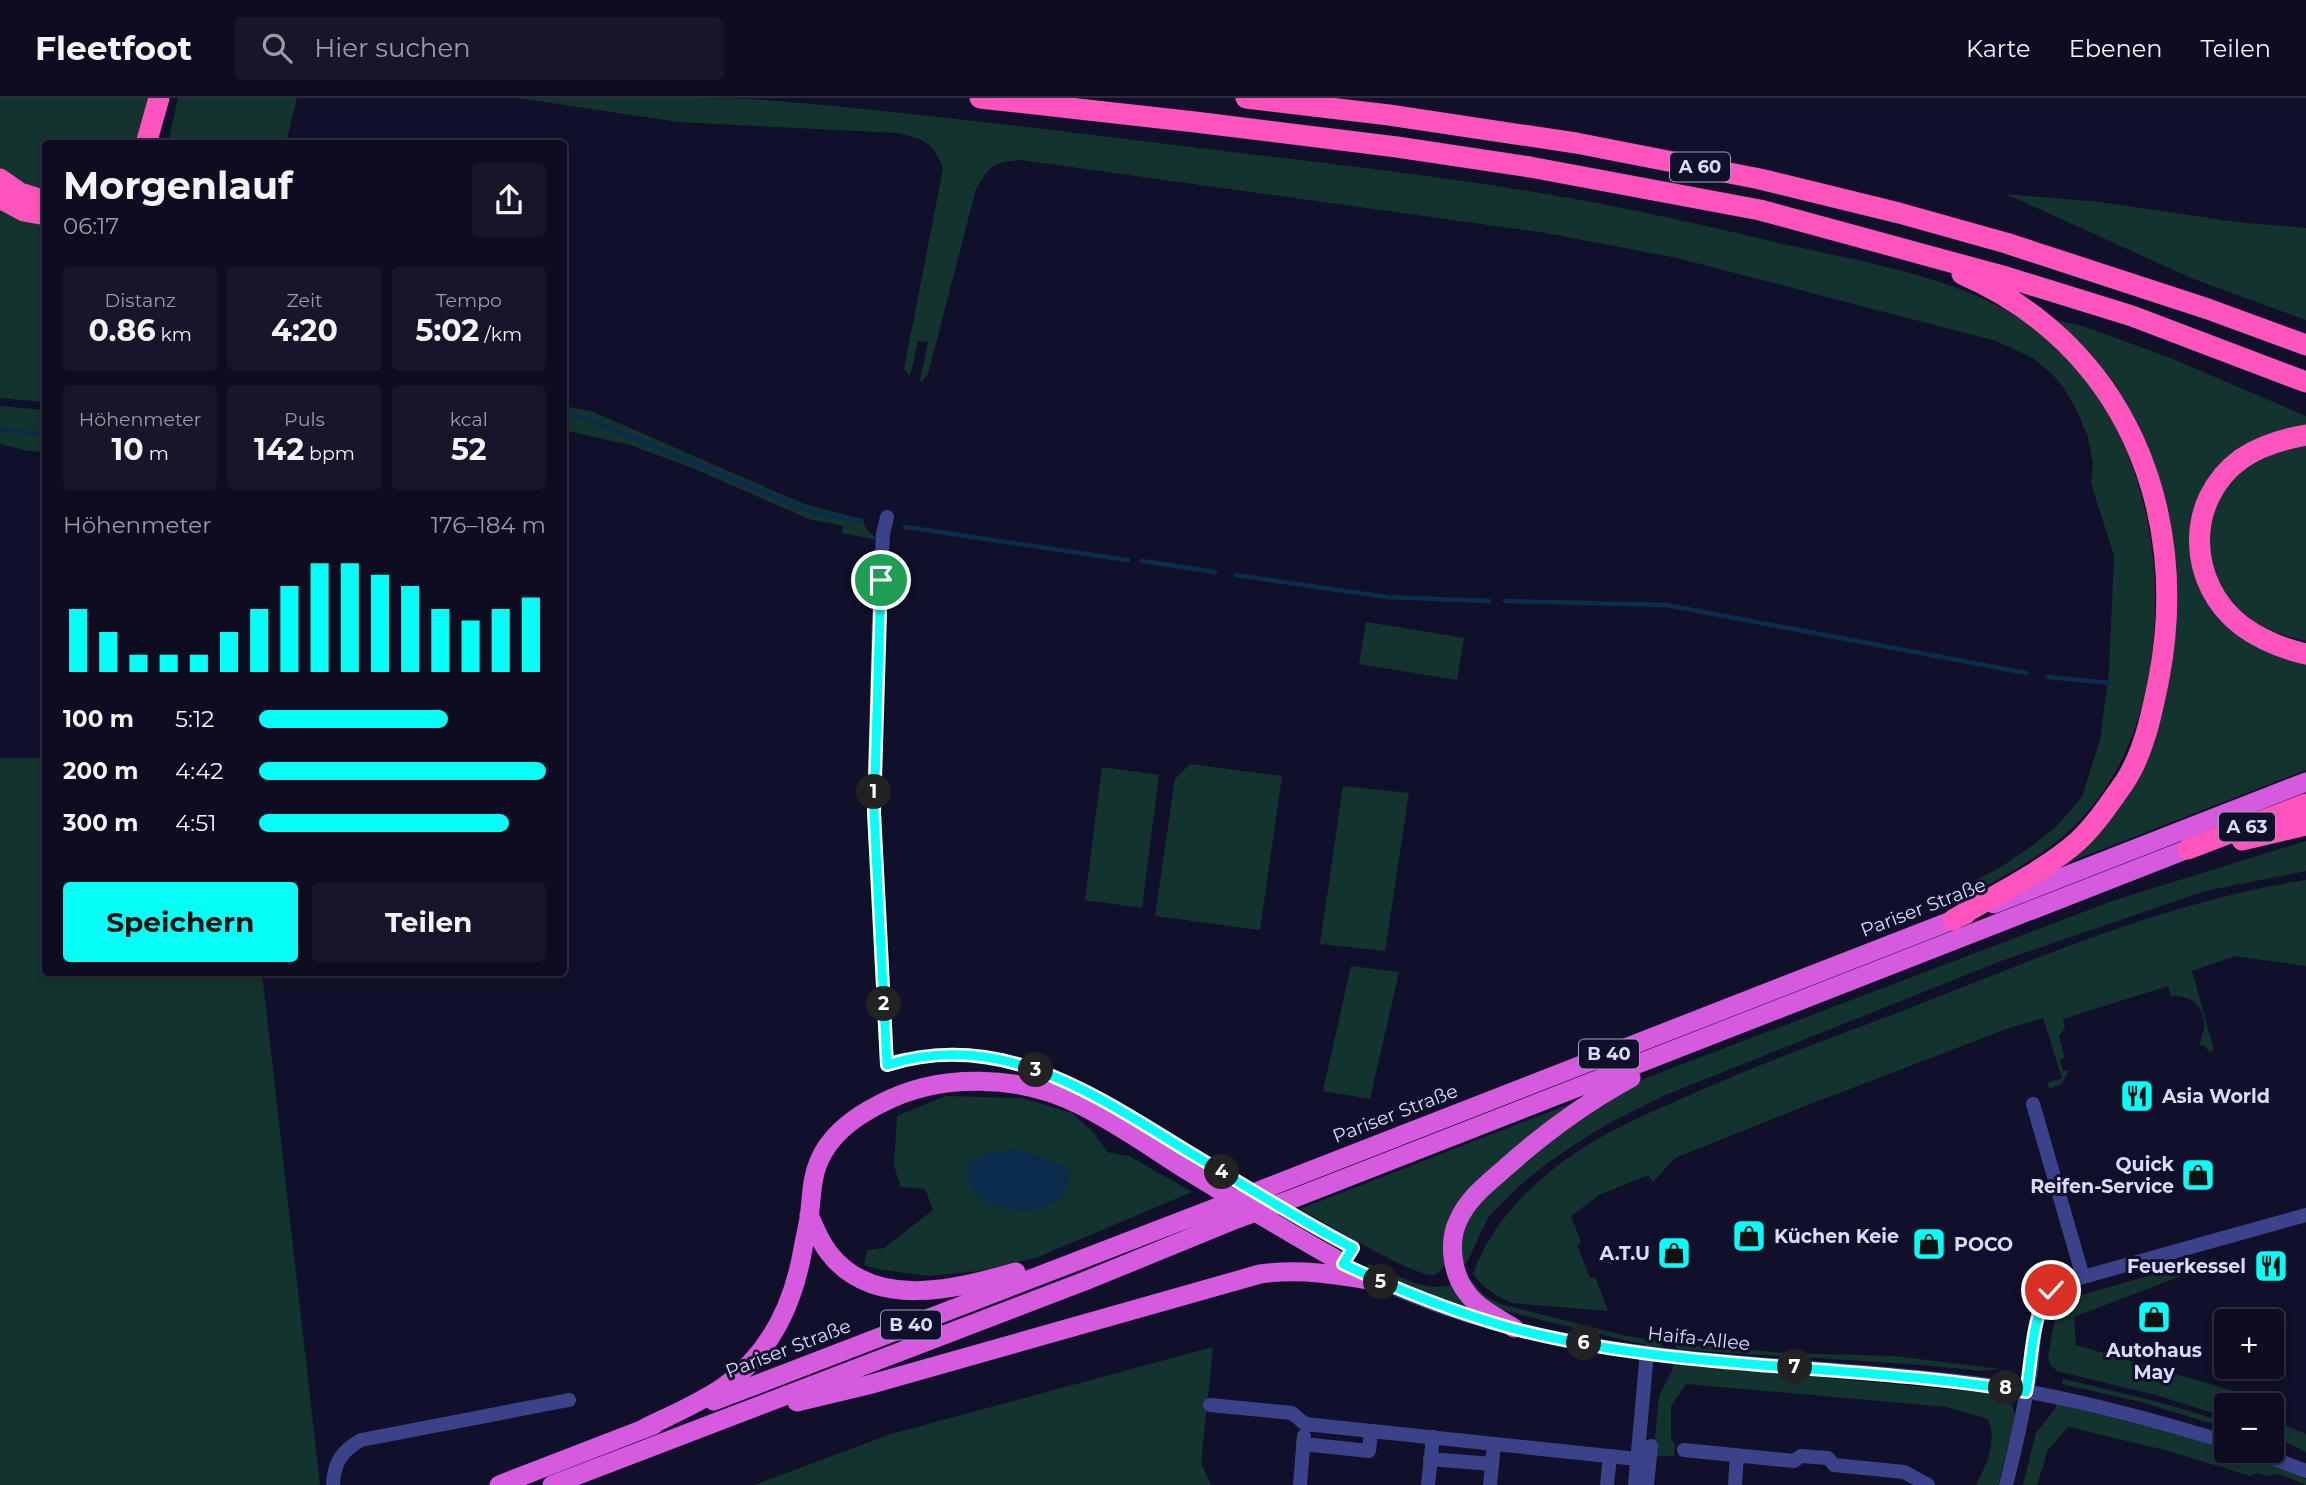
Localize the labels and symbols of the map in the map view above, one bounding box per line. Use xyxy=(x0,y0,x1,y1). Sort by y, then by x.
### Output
road number: A 60 xyxy=(1670,153,1730,182)
pin xyxy=(851,550,911,610)
pin: 1 xyxy=(856,774,892,810)
road number: A 63 xyxy=(2219,812,2275,842)
street label: Pariser Straße xyxy=(1857,873,1989,942)
pin: 2 xyxy=(866,986,902,1021)
road number: B 40 xyxy=(1579,1040,1639,1069)
pin: 3 xyxy=(1018,1052,1054,1088)
restaurant icon: Asia World xyxy=(2118,1077,2156,1115)
street label: Pariser Straße xyxy=(1329,1079,1461,1148)
place label: Asia World xyxy=(2161,1085,2270,1108)
place label: Quick Reifen-Service xyxy=(2030,1153,2175,1198)
pin: 4 xyxy=(1204,1154,1240,1190)
shop icon: Quick Reifen-Service xyxy=(2179,1156,2217,1194)
shop icon: Küchen Keie xyxy=(1730,1217,1768,1255)
place label: Küchen Keie xyxy=(1774,1225,1899,1248)
shop icon: POCO xyxy=(1910,1225,1948,1263)
place label: POCO xyxy=(1954,1233,2013,1256)
shop icon: A.T.U xyxy=(1655,1234,1693,1272)
place label: A.T.U xyxy=(1599,1242,1650,1265)
restaurant icon: Feuerkessel xyxy=(2252,1247,2290,1285)
place label: Feuerkessel xyxy=(2127,1255,2246,1278)
pin xyxy=(2021,1260,2081,1320)
pin: 5 xyxy=(1364,1264,1398,1300)
shop icon: Autohaus May xyxy=(2135,1298,2173,1336)
road number: B 40 xyxy=(881,1310,941,1340)
street label: Pariser Straße xyxy=(722,1314,854,1383)
street label: Haifa-Allee xyxy=(1647,1322,1751,1355)
pin: 6 xyxy=(1566,1326,1602,1360)
place label: Autohaus May xyxy=(2105,1339,2202,1384)
pin: 7 xyxy=(1778,1350,1812,1384)
pin: 8 xyxy=(1988,1370,2024,1406)

